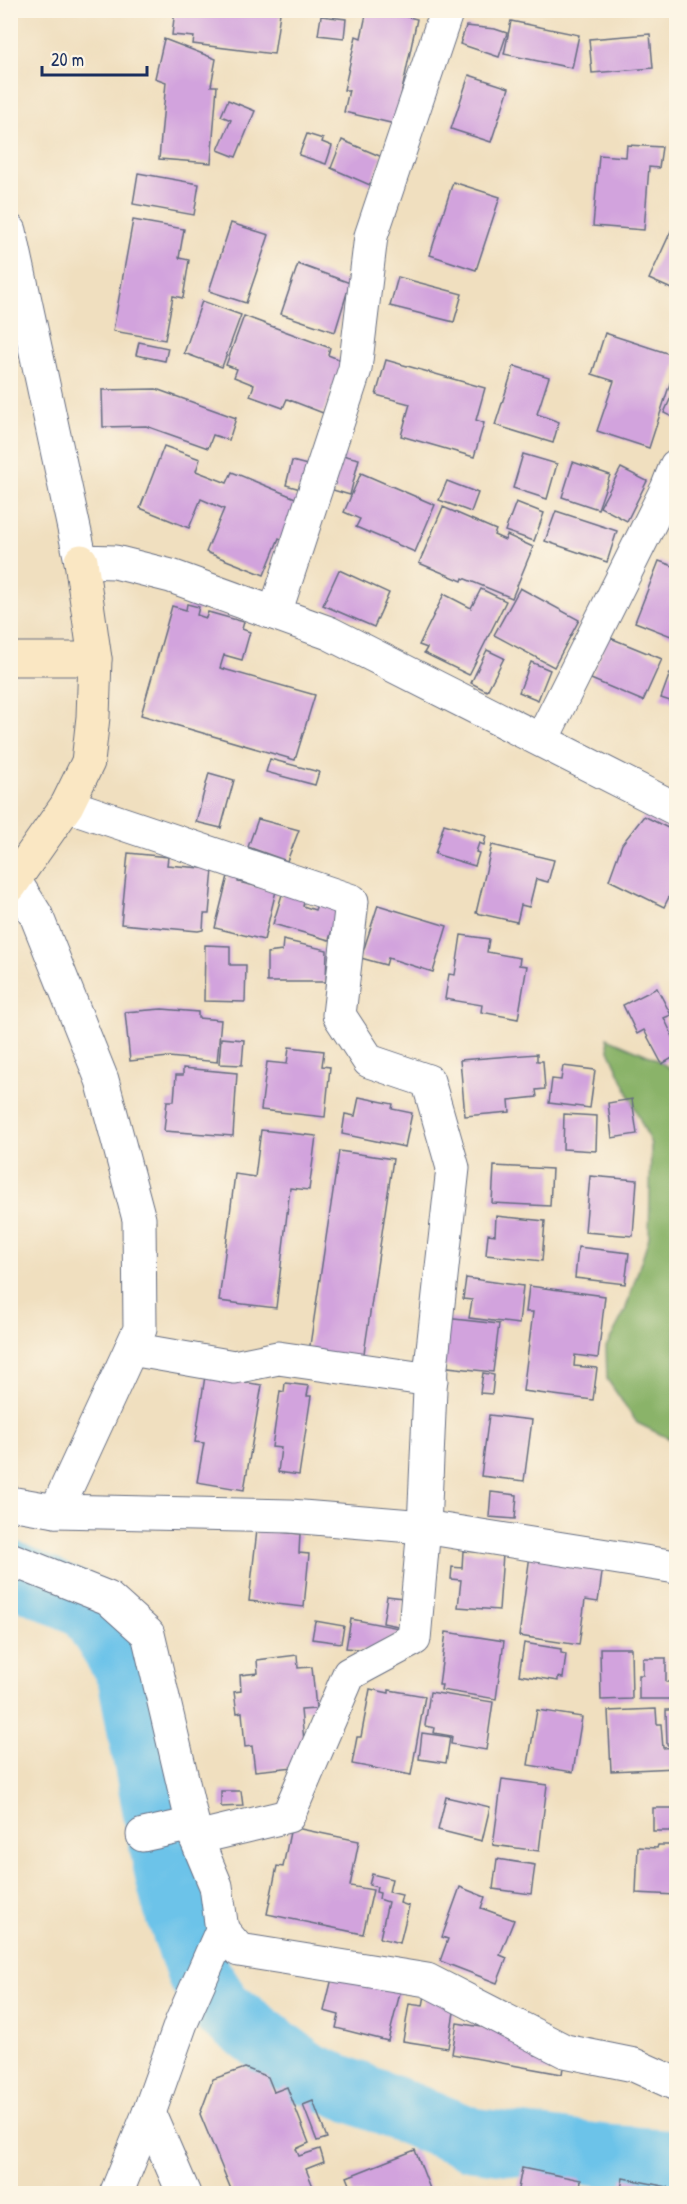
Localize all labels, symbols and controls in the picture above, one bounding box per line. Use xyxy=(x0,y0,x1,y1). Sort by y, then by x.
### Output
scale bar xyxy=(42,39,147,77)
text: 20 m xyxy=(51,47,84,72)

